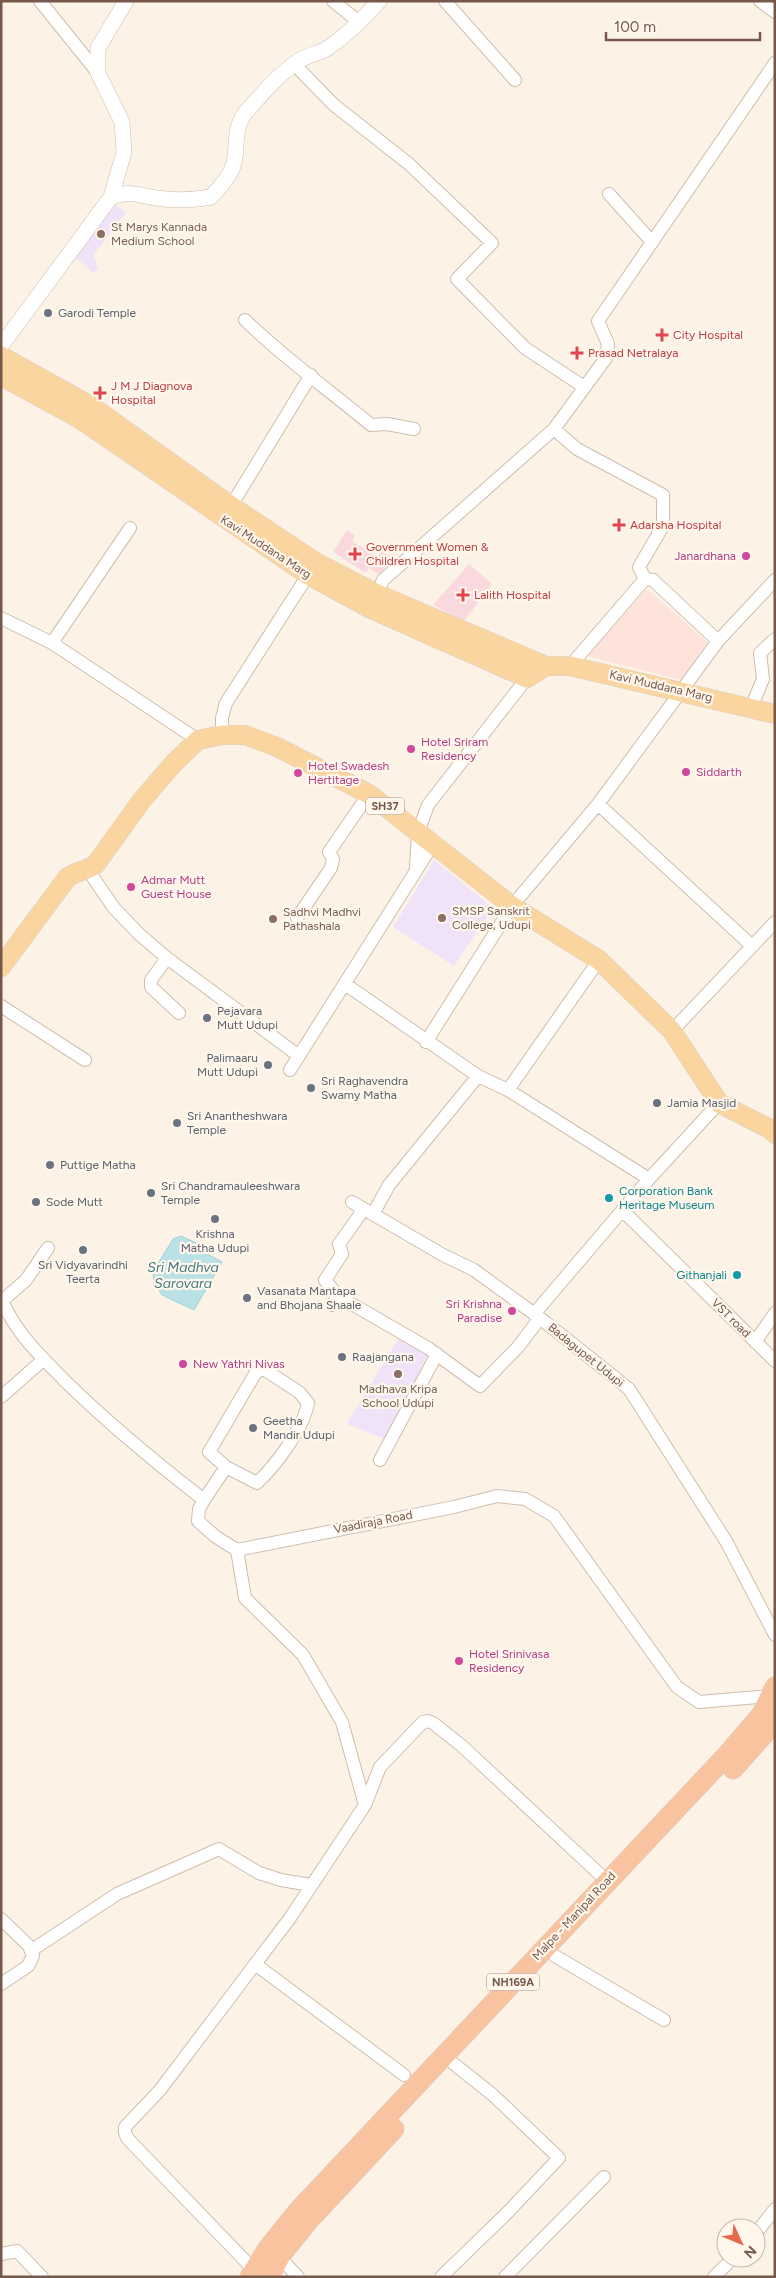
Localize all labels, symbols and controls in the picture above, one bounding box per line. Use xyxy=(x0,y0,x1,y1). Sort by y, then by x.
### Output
scale bar xyxy=(606,10,760,42)
text: 100 m xyxy=(614,18,656,36)
place label: St Marys Kannada Medium School xyxy=(111,220,207,248)
marker: St Marys Kannada Medium School xyxy=(95,228,107,240)
place label: Garodi Temple xyxy=(58,306,136,320)
marker: Garodi Temple xyxy=(42,307,54,319)
marker: City Hospital xyxy=(655,328,669,342)
place label: City Hospital xyxy=(673,328,743,342)
marker: Prasad Netralaya xyxy=(570,346,584,360)
place label: Prasad Netralaya xyxy=(588,346,678,360)
place label: J M J Diagnova Hospital xyxy=(111,379,192,407)
marker: J M J Diagnova Hospital xyxy=(93,386,107,400)
street label: Kavi Muddana Marg xyxy=(218,512,314,582)
marker: Adarsha Hospital xyxy=(612,518,626,532)
place label: Adarsha Hospital xyxy=(630,518,721,532)
place label: Government Women & Children Hospital xyxy=(366,540,489,568)
marker: Government Women & Children Hospital xyxy=(348,547,362,561)
place label: Janardhana xyxy=(674,549,736,563)
marker: Janardhana xyxy=(740,550,752,562)
marker: Lalith Hospital xyxy=(456,588,470,602)
place label: Lalith Hospital xyxy=(474,588,551,602)
street label: Kavi Muddana Marg xyxy=(608,667,714,705)
place label: Hotel Sriram Residency xyxy=(421,735,488,763)
marker: Hotel Sriram Residency xyxy=(405,743,417,755)
place label: Hotel Swadesh Hertitage xyxy=(308,759,390,787)
place label: Siddarth xyxy=(696,765,742,779)
marker: Siddarth xyxy=(680,766,692,778)
marker: Hotel Swadesh Hertitage xyxy=(292,767,304,779)
road number: SH37 xyxy=(366,798,404,814)
place label: Admar Mutt Guest House xyxy=(141,873,212,901)
marker: Admar Mutt Guest House xyxy=(125,881,137,893)
place label: SMSP Sanskrit College, Udupi xyxy=(452,904,531,932)
place label: Sadhvi Madhvi Pathashala xyxy=(283,905,361,933)
marker: SMSP Sanskrit College, Udupi xyxy=(436,912,448,924)
marker: Sadhvi Madhvi Pathashala xyxy=(267,913,279,925)
place label: Pejavara Mutt Udupi xyxy=(217,1004,278,1032)
marker: Pejavara Mutt Udupi xyxy=(201,1012,213,1024)
place label: Palimaaru Mutt Udupi xyxy=(197,1051,258,1079)
marker: Palimaaru Mutt Udupi xyxy=(262,1059,274,1071)
place label: Sri Raghavendra Swamy Matha xyxy=(321,1074,408,1102)
marker: Sri Raghavendra Swamy Matha xyxy=(305,1082,317,1094)
place label: Jamia Masjid xyxy=(667,1096,736,1110)
marker: Jamia Masjid xyxy=(651,1097,663,1109)
place label: Sri Anantheshwara Temple xyxy=(187,1109,287,1137)
marker: Sri Anantheshwara Temple xyxy=(171,1117,183,1129)
place label: Puttige Matha xyxy=(60,1158,136,1172)
marker: Puttige Matha xyxy=(44,1159,56,1171)
place label: Sri Chandramauleeshwara Temple xyxy=(161,1179,300,1207)
place label: Corporation Bank Heritage Museum xyxy=(619,1184,715,1212)
marker: Sri Chandramauleeshwara Temple xyxy=(145,1187,157,1199)
marker: Corporation Bank Heritage Museum xyxy=(603,1192,615,1204)
place label: Sode Mutt xyxy=(46,1195,103,1209)
marker: Sode Mutt xyxy=(30,1196,42,1208)
marker: Krishna Matha Udupi xyxy=(209,1213,221,1225)
place label: Krishna Matha Udupi xyxy=(181,1227,249,1255)
marker: Sri Vidyavarindhi Teerta xyxy=(77,1244,89,1256)
place label: Sri Vidyavarindhi Teerta xyxy=(38,1258,128,1286)
water label: Sri Madhva Sarovara xyxy=(147,1259,219,1292)
place label: Githanjali xyxy=(676,1268,727,1282)
marker: Githanjali xyxy=(731,1269,743,1281)
place label: Vasanata Mantapa and Bhojana Shaale xyxy=(257,1284,362,1312)
marker: Vasanata Mantapa and Bhojana Shaale xyxy=(241,1292,253,1304)
street label: VST road xyxy=(709,1296,753,1340)
place label: Sri Krishna Paradise xyxy=(446,1297,502,1325)
marker: Sri Krishna Paradise xyxy=(506,1305,518,1317)
street label: Badagupet Udupi xyxy=(545,1320,627,1390)
place label: Raajangana xyxy=(352,1350,414,1364)
marker: Raajangana xyxy=(336,1351,348,1363)
place label: New Yathri Nivas xyxy=(193,1357,285,1371)
marker: New Yathri Nivas xyxy=(177,1358,189,1370)
marker: Madhava Kripa School Udupi xyxy=(392,1368,404,1380)
place label: Madhava Kripa School Udupi xyxy=(359,1382,437,1410)
place label: Geetha Mandir Udupi xyxy=(263,1414,335,1442)
marker: Geetha Mandir Udupi xyxy=(247,1422,259,1434)
street label: Vaadiraja Road xyxy=(332,1507,414,1537)
place label: Hotel Srinivasa Residency xyxy=(469,1647,549,1675)
marker: Hotel Srinivasa Residency xyxy=(453,1655,465,1667)
street label: Malpe - Manipal Road xyxy=(529,1869,619,1963)
road number: NH169A xyxy=(487,1974,539,1990)
north arrow xyxy=(716,2218,766,2268)
text: N xyxy=(740,2242,760,2261)

